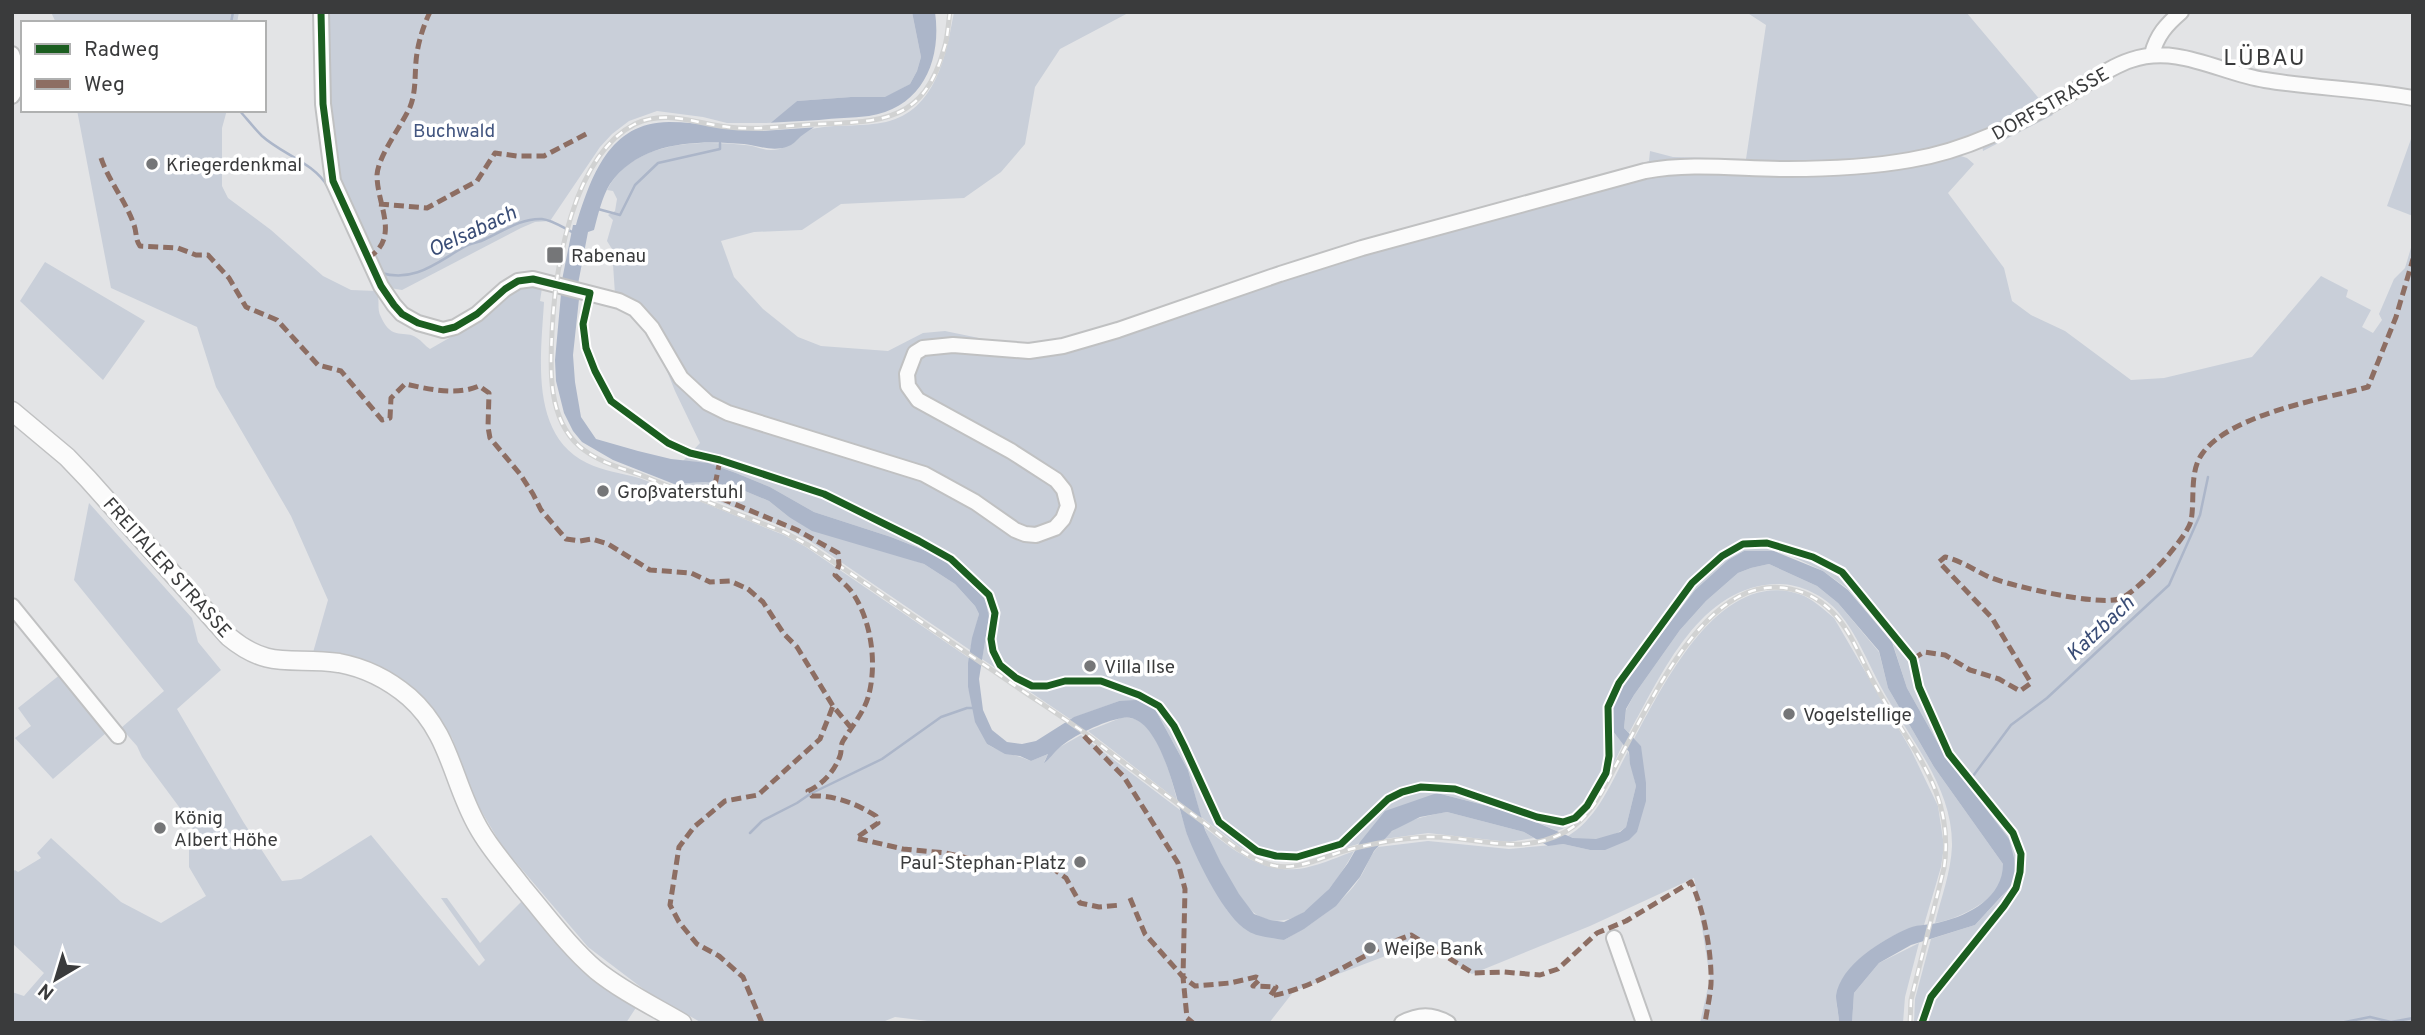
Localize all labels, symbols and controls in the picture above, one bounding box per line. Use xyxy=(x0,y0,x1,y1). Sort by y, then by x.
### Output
legend xyxy=(21,21,266,112)
text: Radweg xyxy=(84,37,159,64)
district label: LÜBAU xyxy=(2223,44,2307,74)
street label: DORFSTRASSE xyxy=(1988,63,2114,147)
text: Weg xyxy=(84,72,125,99)
park label: Buchwald xyxy=(413,120,495,144)
place label: Kriegerdenkmal xyxy=(166,154,302,178)
marker: Kriegerdenkmal xyxy=(144,156,160,172)
water label: Oelsabach xyxy=(424,200,522,265)
marker: Rabenau xyxy=(545,245,565,265)
place label: Rabenau xyxy=(571,245,646,269)
place label: Großvaterstuhl xyxy=(617,481,743,505)
marker: Großvaterstuhl xyxy=(595,483,611,499)
street label: FREITALER STRASSE xyxy=(97,493,236,644)
water label: Katzbach xyxy=(2061,590,2141,668)
place label: Villa Ilse xyxy=(1104,656,1175,680)
marker: Villa Ilse xyxy=(1082,658,1098,674)
place label: Vogelstellige xyxy=(1803,704,1912,728)
marker: Vogelstellige xyxy=(1781,706,1797,722)
place label: König Albert Höhe xyxy=(174,807,278,853)
marker: König Albert Höhe xyxy=(152,820,168,836)
place label: Paul-Stephan-Platz xyxy=(900,852,1066,876)
marker: Paul-Stephan-Platz xyxy=(1072,854,1088,870)
place label: Weiße Bank xyxy=(1384,938,1483,962)
marker: Weiße Bank xyxy=(1362,940,1378,956)
north arrow xyxy=(21,944,91,1014)
text: N xyxy=(34,977,60,1004)

